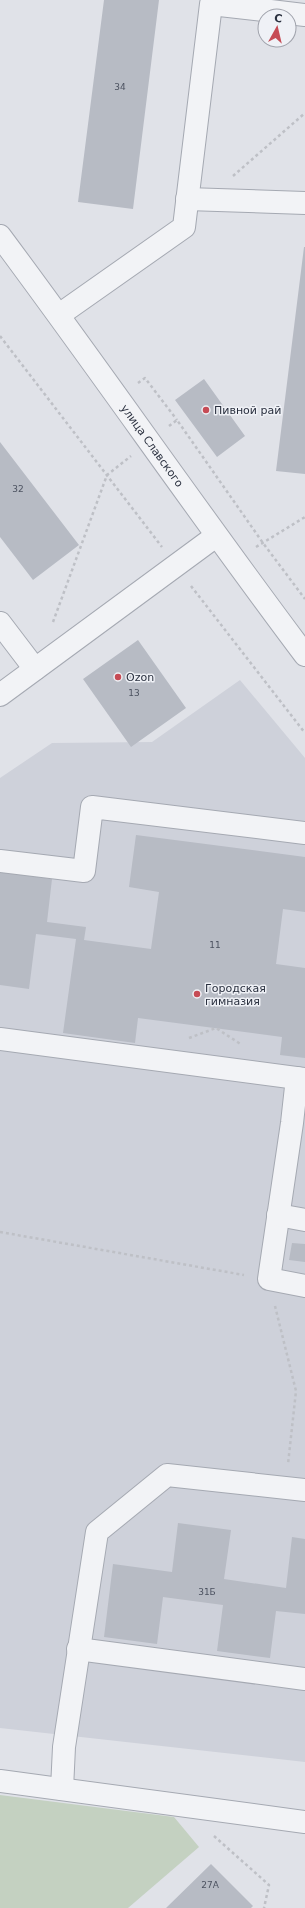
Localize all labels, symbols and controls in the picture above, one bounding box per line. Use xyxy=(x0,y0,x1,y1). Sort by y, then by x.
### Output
north arrow xyxy=(257,8,297,48)
text: С xyxy=(273,12,283,26)
house number: 34 xyxy=(114,82,126,92)
street label: улица Славского xyxy=(118,402,186,490)
place label: Пивной рай xyxy=(214,404,281,417)
marker: Пивной рай xyxy=(201,405,211,415)
house number: 32 xyxy=(12,484,24,494)
place label: Ozon xyxy=(126,671,154,684)
marker: Ozon xyxy=(113,672,123,682)
house number: 13 xyxy=(128,688,140,698)
house number: 11 xyxy=(209,940,221,950)
place label: Городская гимназия xyxy=(205,982,266,1008)
marker: Городская гимназия xyxy=(192,989,202,999)
house number: 31Б xyxy=(198,1587,216,1597)
house number: 27А xyxy=(201,1880,220,1890)

